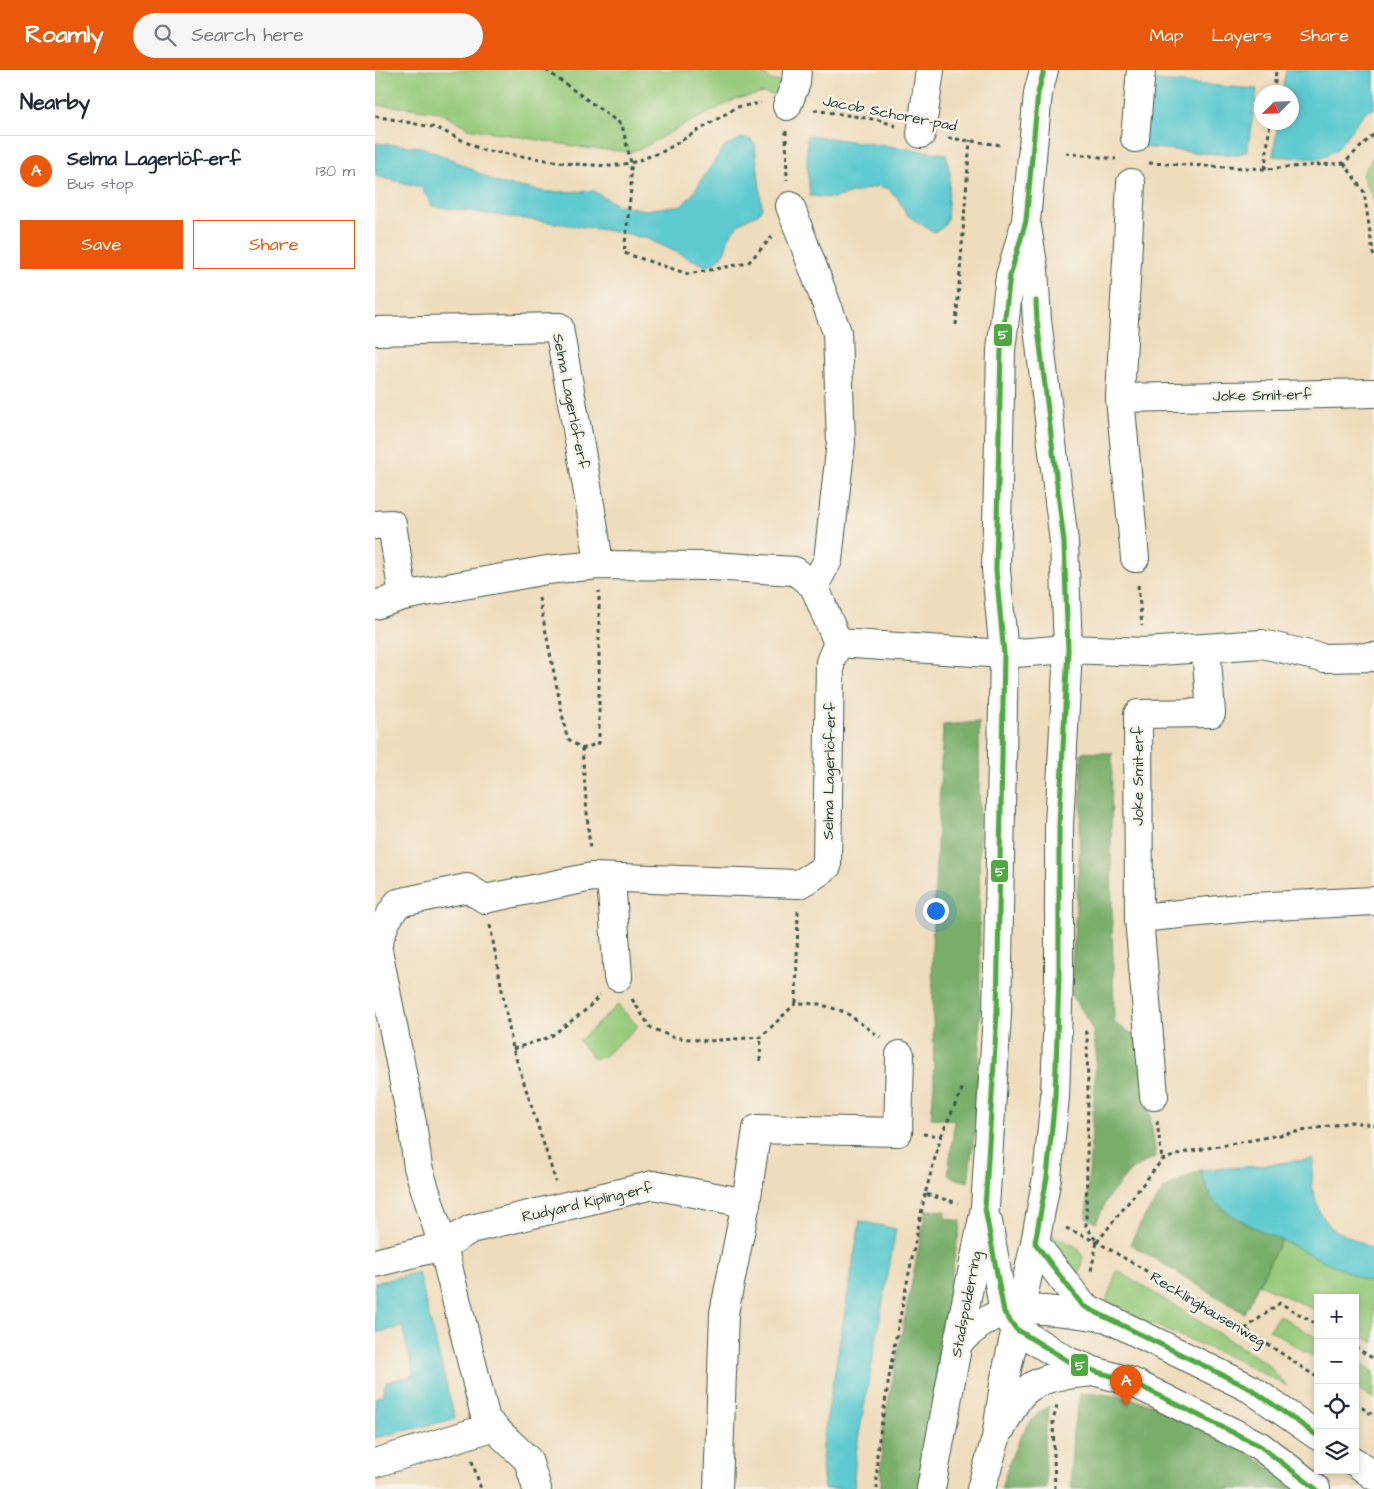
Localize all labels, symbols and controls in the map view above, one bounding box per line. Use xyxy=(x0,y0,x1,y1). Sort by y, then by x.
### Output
search box xyxy=(133,13,483,58)
text: Roamly xyxy=(25,18,103,52)
icon: search xyxy=(151,21,179,49)
text: Search here xyxy=(191,22,304,49)
text: Map xyxy=(1149,23,1183,48)
text: Layers xyxy=(1211,23,1272,48)
text: Share xyxy=(1300,23,1349,48)
north arrow xyxy=(1254,85,1299,130)
text: Nearby xyxy=(20,88,90,117)
street label: Jacob Schorer-pad xyxy=(821,90,959,137)
text: Selma Lagerlöf-erf xyxy=(67,146,241,173)
text: A xyxy=(31,160,41,182)
text: 130 m xyxy=(316,160,355,182)
text: Bus stop xyxy=(67,173,133,195)
button: Save xyxy=(20,220,183,269)
button: Share xyxy=(193,220,355,269)
line badge: 5 xyxy=(993,323,1013,347)
text: 5 xyxy=(998,325,1009,345)
street label: Selma Lagerlöf-erf xyxy=(546,332,594,471)
street label: Joke Smit-erf xyxy=(1212,384,1312,407)
street label: Selma Lagerlöf-erf xyxy=(818,702,842,840)
street label: Joke Smit-erf xyxy=(1128,726,1149,826)
line badge: 5 xyxy=(990,859,1009,883)
text: 5 xyxy=(995,862,1006,882)
your location xyxy=(923,898,949,924)
street label: Rudyard Kipling-erf xyxy=(520,1177,655,1229)
street label: Stadspolderring xyxy=(946,1249,988,1359)
street label: Recklinghausenweg xyxy=(1146,1267,1270,1353)
map controls xyxy=(1314,1294,1359,1474)
button: + xyxy=(1314,1294,1359,1339)
button: − xyxy=(1314,1339,1359,1384)
line badge: 5 xyxy=(1070,1353,1089,1377)
text: 5 xyxy=(1075,1356,1086,1376)
pin: A xyxy=(1110,1365,1142,1406)
button: locate xyxy=(1314,1384,1359,1429)
button: layers xyxy=(1314,1429,1359,1474)

